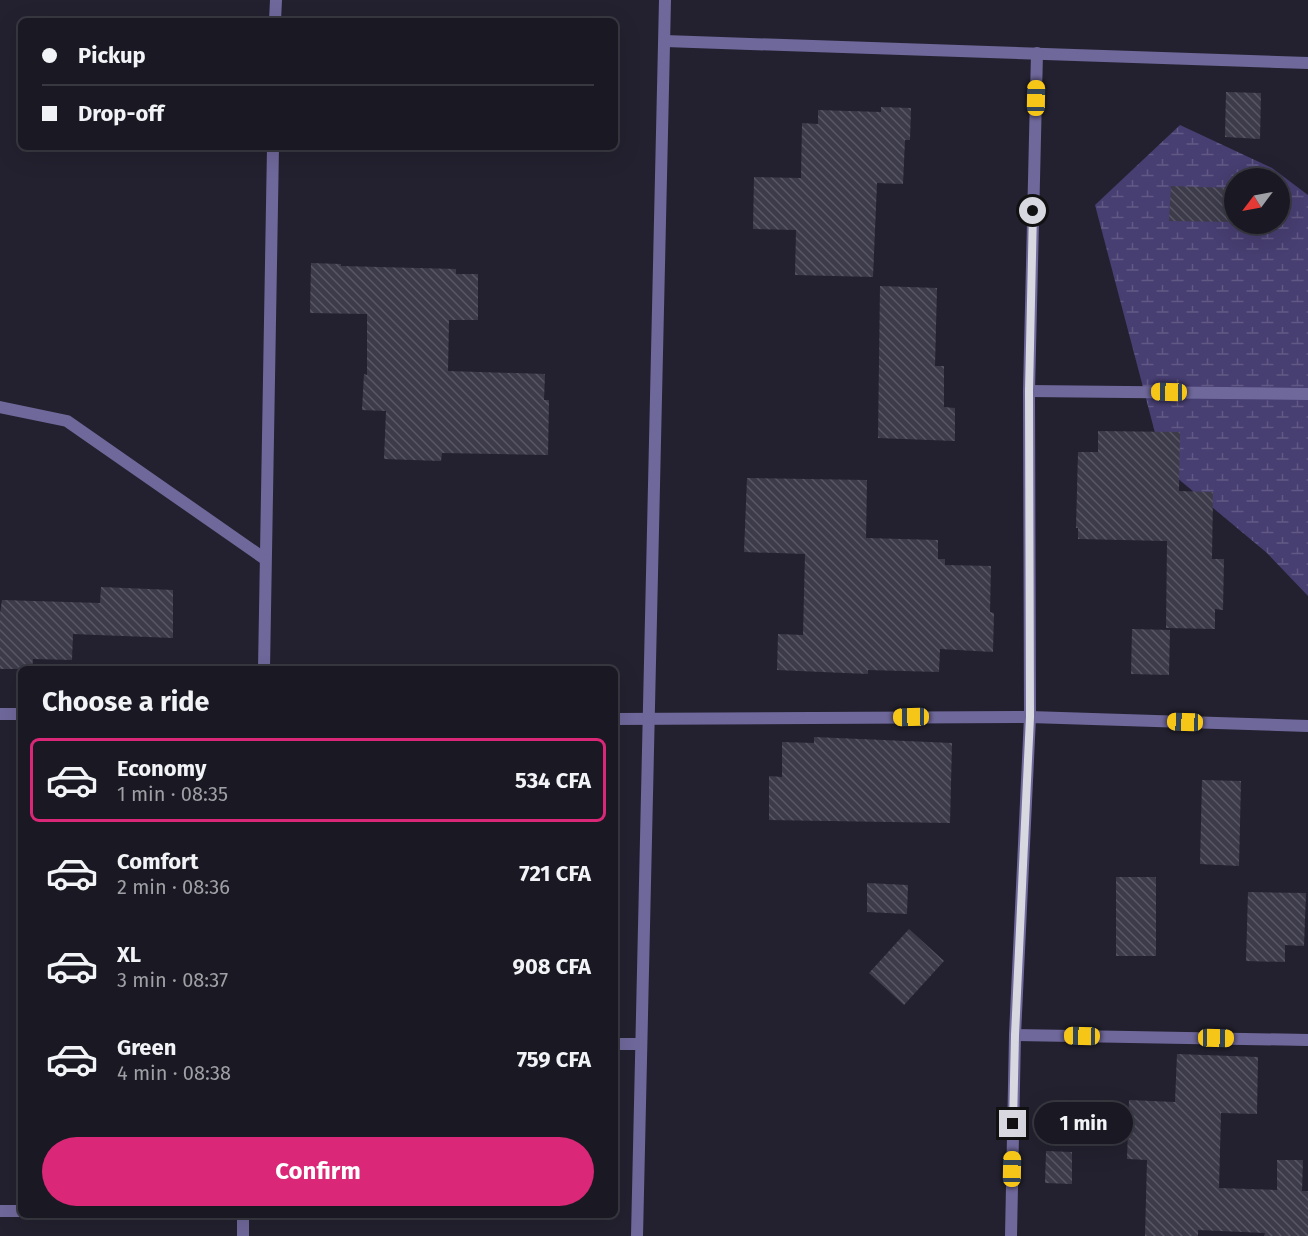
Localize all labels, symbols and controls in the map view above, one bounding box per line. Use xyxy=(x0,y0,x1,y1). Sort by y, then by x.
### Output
text: Pickup xyxy=(78,42,146,69)
car xyxy=(1027,80,1045,116)
text: Drop-off xyxy=(78,100,164,127)
north arrow xyxy=(1224,168,1290,234)
map controls xyxy=(1224,168,1290,234)
route start xyxy=(1019,197,1046,224)
car xyxy=(1151,383,1187,401)
text: Choose a ride xyxy=(42,686,209,718)
car xyxy=(893,708,929,726)
car xyxy=(1167,712,1203,732)
icon: car xyxy=(45,753,99,807)
text: Economy xyxy=(117,755,206,782)
text: 534 CFA xyxy=(515,767,591,794)
text: 1 min · 08:35 xyxy=(117,782,228,806)
icon: car xyxy=(45,846,99,900)
text: Comfort xyxy=(117,848,198,875)
text: 721 CFA xyxy=(519,860,591,887)
text: 2 min · 08:36 xyxy=(117,875,230,899)
icon: car xyxy=(45,939,99,993)
text: XL xyxy=(117,941,141,968)
text: 908 CFA xyxy=(513,953,591,980)
text: 3 min · 08:37 xyxy=(117,968,228,992)
car xyxy=(1064,1027,1100,1045)
car xyxy=(1198,1029,1234,1047)
icon: car xyxy=(45,1032,99,1086)
text: Green xyxy=(117,1034,176,1061)
text: 759 CFA xyxy=(517,1046,591,1073)
text: 4 min · 08:38 xyxy=(117,1061,231,1085)
callout: 1 min xyxy=(1034,1103,1133,1145)
route end xyxy=(999,1110,1026,1137)
text: 1 min xyxy=(1059,1111,1108,1135)
button: Confirm xyxy=(42,1137,594,1206)
car xyxy=(1003,1151,1021,1187)

